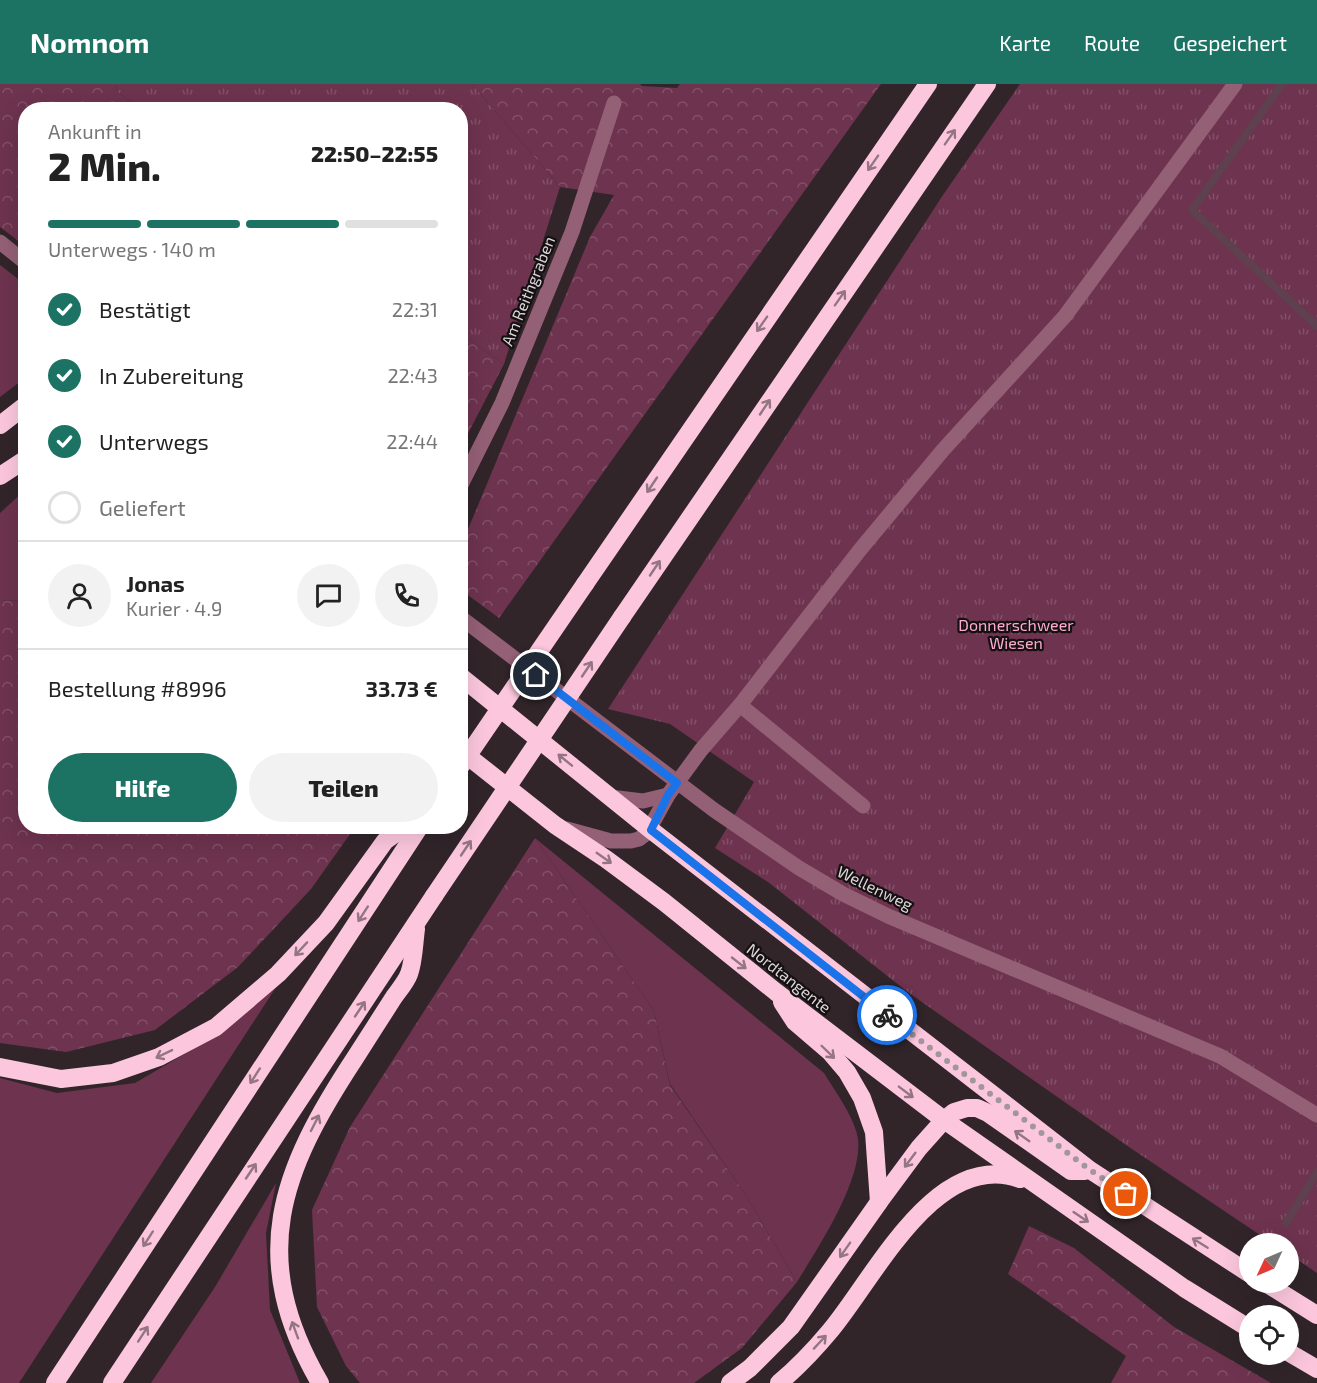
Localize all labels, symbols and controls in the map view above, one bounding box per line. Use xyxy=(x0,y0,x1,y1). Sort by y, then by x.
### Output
text: Nomnom xyxy=(30,25,149,59)
text: Karte xyxy=(999,30,1051,55)
text: Route xyxy=(1084,30,1140,55)
text: Gespeichert xyxy=(1173,30,1287,55)
text: Ankunft in xyxy=(48,119,142,143)
one-way arrow xyxy=(944,129,956,146)
text: 22:50–22:55 xyxy=(311,140,438,166)
text: 2 Min. xyxy=(48,142,161,189)
one-way arrow xyxy=(867,155,879,171)
street label: Am Reithgraben xyxy=(497,233,558,348)
text: Unterwegs · 140 m xyxy=(48,237,216,261)
one-way arrow xyxy=(834,290,846,306)
icon: check xyxy=(48,293,81,326)
text: Bestätigt xyxy=(99,296,191,322)
text: 22:31 xyxy=(392,297,438,321)
one-way arrow xyxy=(756,315,768,331)
icon: check xyxy=(48,359,81,392)
text: In Zubereitung xyxy=(99,362,244,388)
text: 22:43 xyxy=(387,363,438,387)
one-way arrow xyxy=(759,399,771,416)
icon: check xyxy=(48,425,81,458)
text: Unterwegs xyxy=(99,428,209,454)
text: 22:44 xyxy=(386,429,438,453)
one-way arrow xyxy=(646,476,658,493)
text: Geliefert xyxy=(99,494,186,520)
one-way arrow xyxy=(649,561,661,577)
button: person xyxy=(48,564,111,627)
button: chat xyxy=(297,564,360,627)
button: phone xyxy=(375,564,438,627)
text: Jonas xyxy=(126,570,185,596)
text: Kurier · 4.9 xyxy=(126,596,222,620)
park label: Donnerschweer Wiesen xyxy=(958,615,1074,652)
pin xyxy=(510,649,561,700)
icon: home xyxy=(519,658,552,691)
one-way arrow xyxy=(581,661,593,677)
text: Bestellung #8996 xyxy=(48,675,227,701)
text: 33.73 € xyxy=(365,675,438,701)
button: Hilfe xyxy=(48,753,237,822)
button: Teilen xyxy=(249,753,438,822)
one-way arrow xyxy=(558,753,573,767)
one-way arrow xyxy=(460,840,472,856)
one-way arrow xyxy=(595,852,611,864)
street label: Wellenweg xyxy=(834,861,916,914)
one-way arrow xyxy=(356,905,369,922)
street label: Nordtangente xyxy=(743,939,835,1016)
one-way arrow xyxy=(294,941,309,956)
one-way arrow xyxy=(731,957,747,970)
courier xyxy=(857,985,917,1045)
icon: bike xyxy=(871,999,904,1032)
one-way arrow xyxy=(353,1001,366,1018)
one-way arrow xyxy=(820,1044,835,1059)
one-way arrow xyxy=(156,1049,174,1061)
one-way arrow xyxy=(249,1068,261,1084)
one-way arrow xyxy=(898,1085,914,1098)
one-way arrow xyxy=(309,1115,321,1132)
one-way arrow xyxy=(1014,1130,1030,1142)
one-way arrow xyxy=(904,1152,917,1168)
one-way arrow xyxy=(245,1164,257,1180)
pin xyxy=(1100,1168,1151,1219)
icon: bag xyxy=(1109,1177,1142,1210)
one-way arrow xyxy=(1072,1211,1088,1223)
one-way arrow xyxy=(142,1231,155,1248)
north arrow xyxy=(1239,1233,1299,1293)
map controls xyxy=(1239,1233,1299,1365)
one-way arrow xyxy=(1192,1237,1209,1249)
one-way arrow xyxy=(839,1241,851,1257)
button: locate xyxy=(1239,1305,1299,1365)
one-way arrow xyxy=(288,1322,299,1340)
one-way arrow xyxy=(138,1326,150,1343)
one-way arrow xyxy=(813,1334,827,1349)

